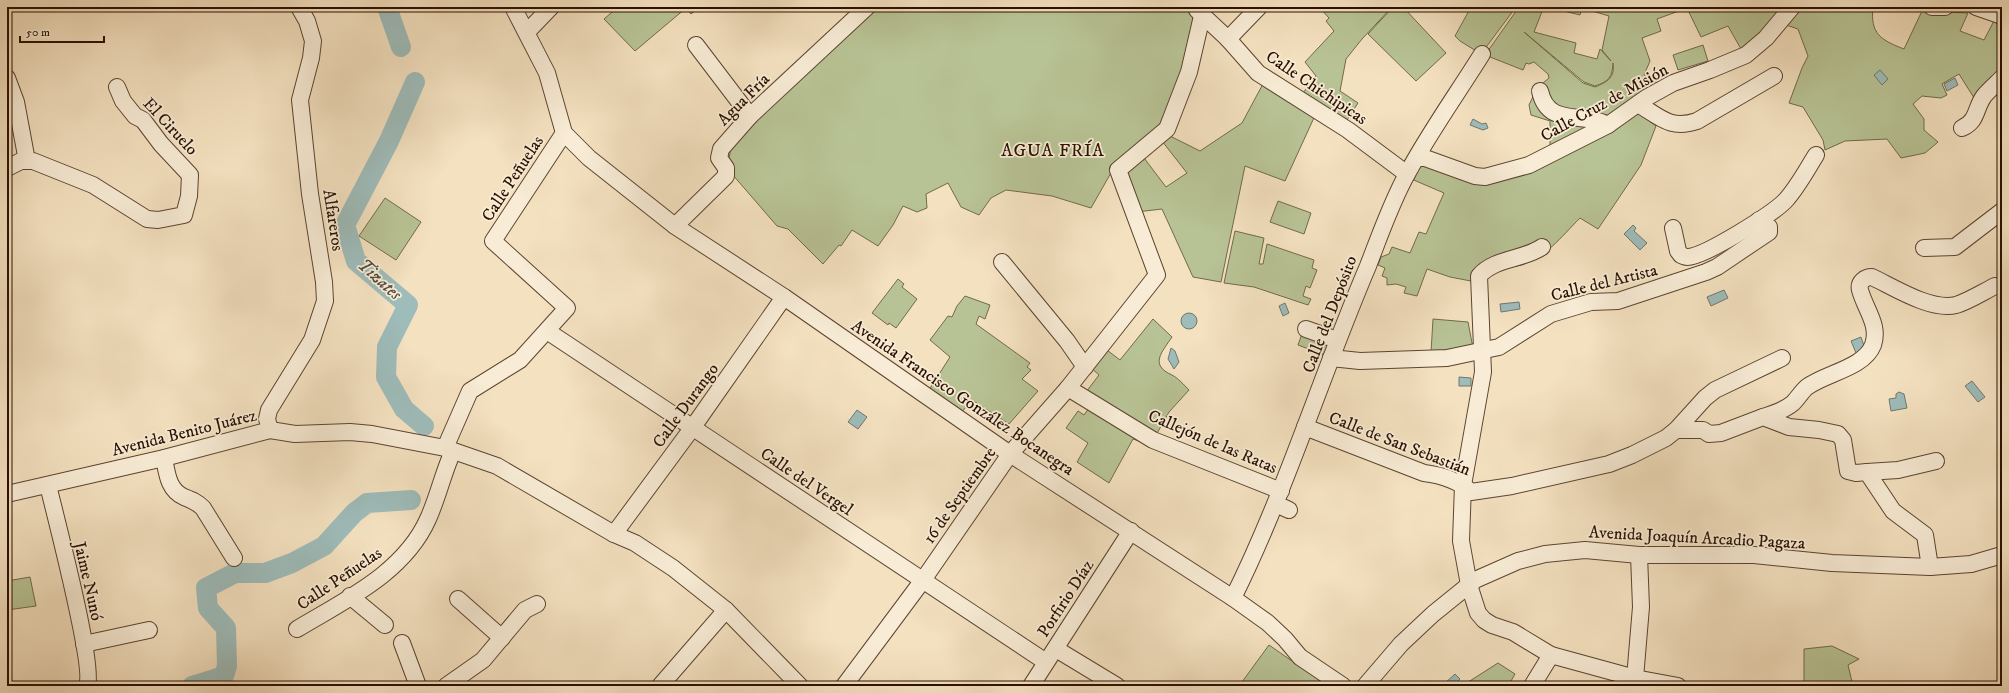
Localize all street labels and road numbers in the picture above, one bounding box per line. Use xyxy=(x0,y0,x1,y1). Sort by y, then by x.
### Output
street label: Calle Chichipicas xyxy=(1261,46,1372,130)
street label: Calle Cruz de Misión xyxy=(1537,59,1672,147)
street label: Agua Fría xyxy=(713,68,775,131)
street label: El Ciruelo xyxy=(138,93,203,160)
street label: Calle Peñuelas xyxy=(477,131,549,226)
street label: Alfareros xyxy=(317,188,349,253)
street label: Calle del Depósito xyxy=(1297,253,1362,376)
street label: Calle del Artista xyxy=(1549,259,1661,307)
street label: Avenida Francisco González Bocanegra xyxy=(847,315,1079,481)
street label: Calle Durango xyxy=(648,359,724,452)
street label: Avenida Benito Juárez xyxy=(110,404,260,462)
street label: Callejón de las Ratas xyxy=(1145,405,1281,479)
street label: Calle de San Sebastián xyxy=(1326,407,1474,481)
street label: Calle del Vergel xyxy=(756,443,857,521)
street label: 16 de Septiembre xyxy=(918,443,1001,548)
street label: Avenida Joaquín Arcadio Pagaza xyxy=(1588,521,1806,555)
street label: Jaime Nunó xyxy=(68,538,108,623)
street label: Calle Peñuelas xyxy=(293,542,387,615)
street label: Porfirio Díaz xyxy=(1033,555,1099,641)

